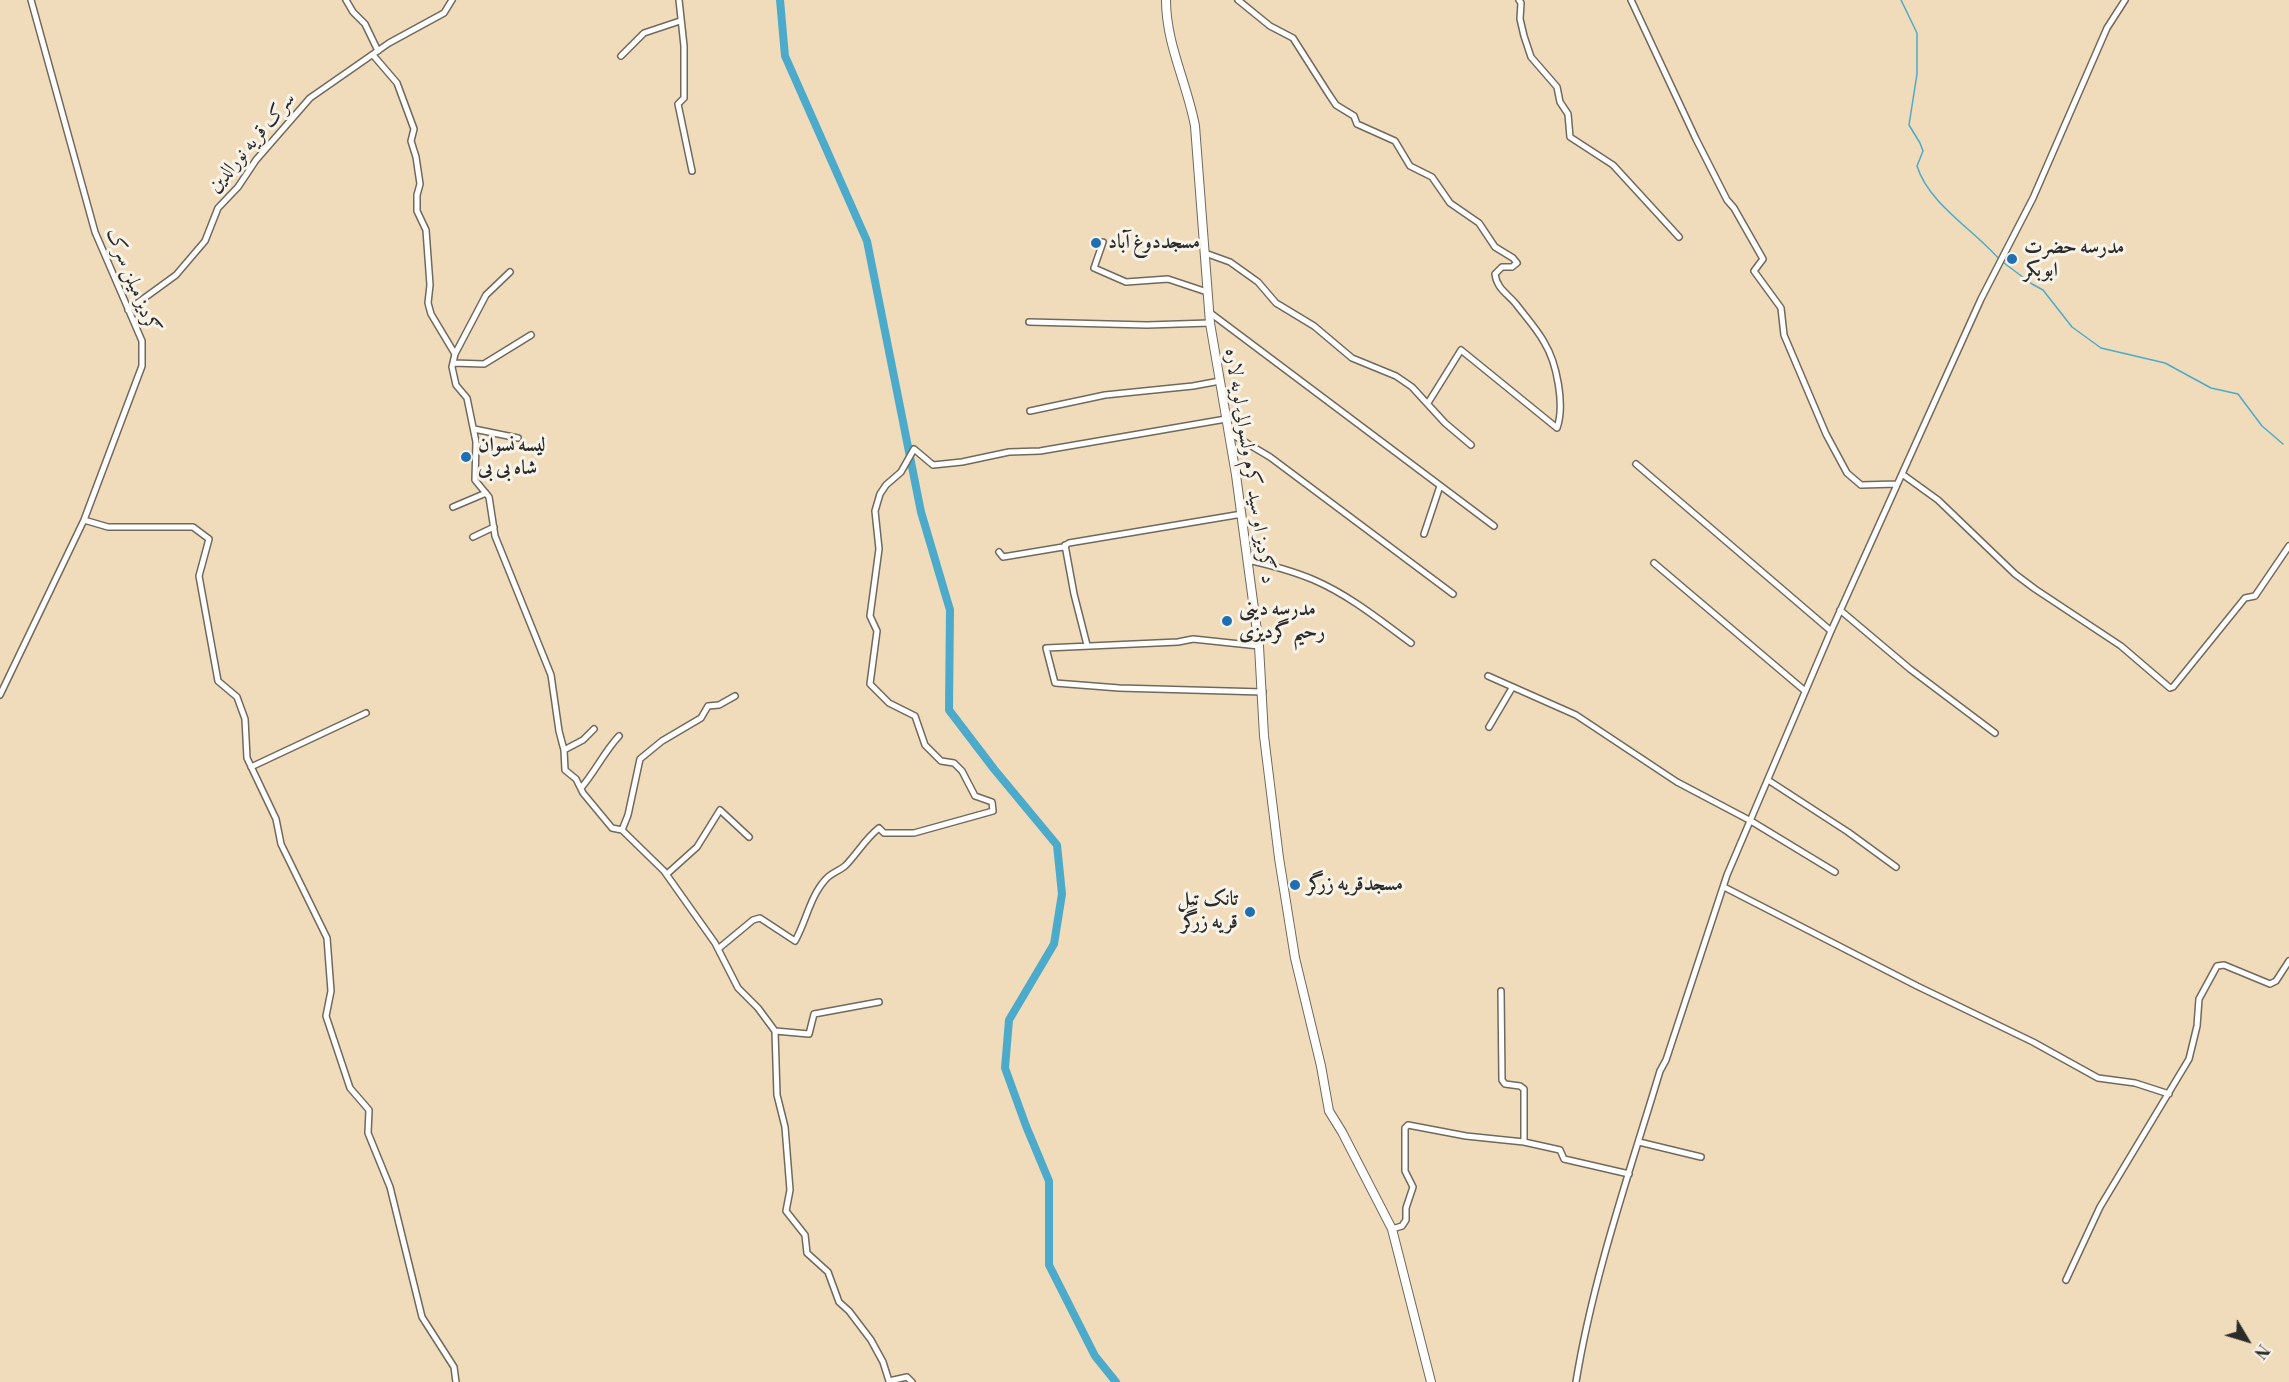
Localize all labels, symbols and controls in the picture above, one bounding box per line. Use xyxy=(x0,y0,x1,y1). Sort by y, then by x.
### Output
street label: سرک قریه نورالدین xyxy=(203,88,301,198)
street label: ګردیز میلن سرک xyxy=(100,225,164,337)
place label: مسجددوغ آباد xyxy=(1108,231,1200,255)
marker: مسجددوغ آباد xyxy=(1089,236,1103,250)
place label: مدرسه حضرت ابوبکر xyxy=(2024,236,2124,283)
marker: مدرسه حضرت ابوبکر xyxy=(2005,252,2019,266)
street label: د ګردیز او سید کرم ولسوالۍ لویه لاره xyxy=(1219,347,1279,585)
place label: لیسه نسوان شاه بی بی xyxy=(478,434,545,481)
marker: لیسه نسوان شاه بی بی xyxy=(459,450,473,464)
place label: مدرسه دینی رحیم گردیزی xyxy=(1239,598,1325,645)
marker: مدرسه دینی رحیم گردیزی xyxy=(1220,614,1234,628)
place label: مسجدقریه زرگر xyxy=(1307,873,1403,897)
marker: مسجدقریه زرگر xyxy=(1288,878,1302,892)
place label: تانک تیل قریه زرگر xyxy=(1177,888,1238,935)
marker: تانک تیل قریه زرگر xyxy=(1243,905,1257,919)
north arrow xyxy=(2217,1310,2277,1370)
text: N xyxy=(2249,1340,2273,1362)

